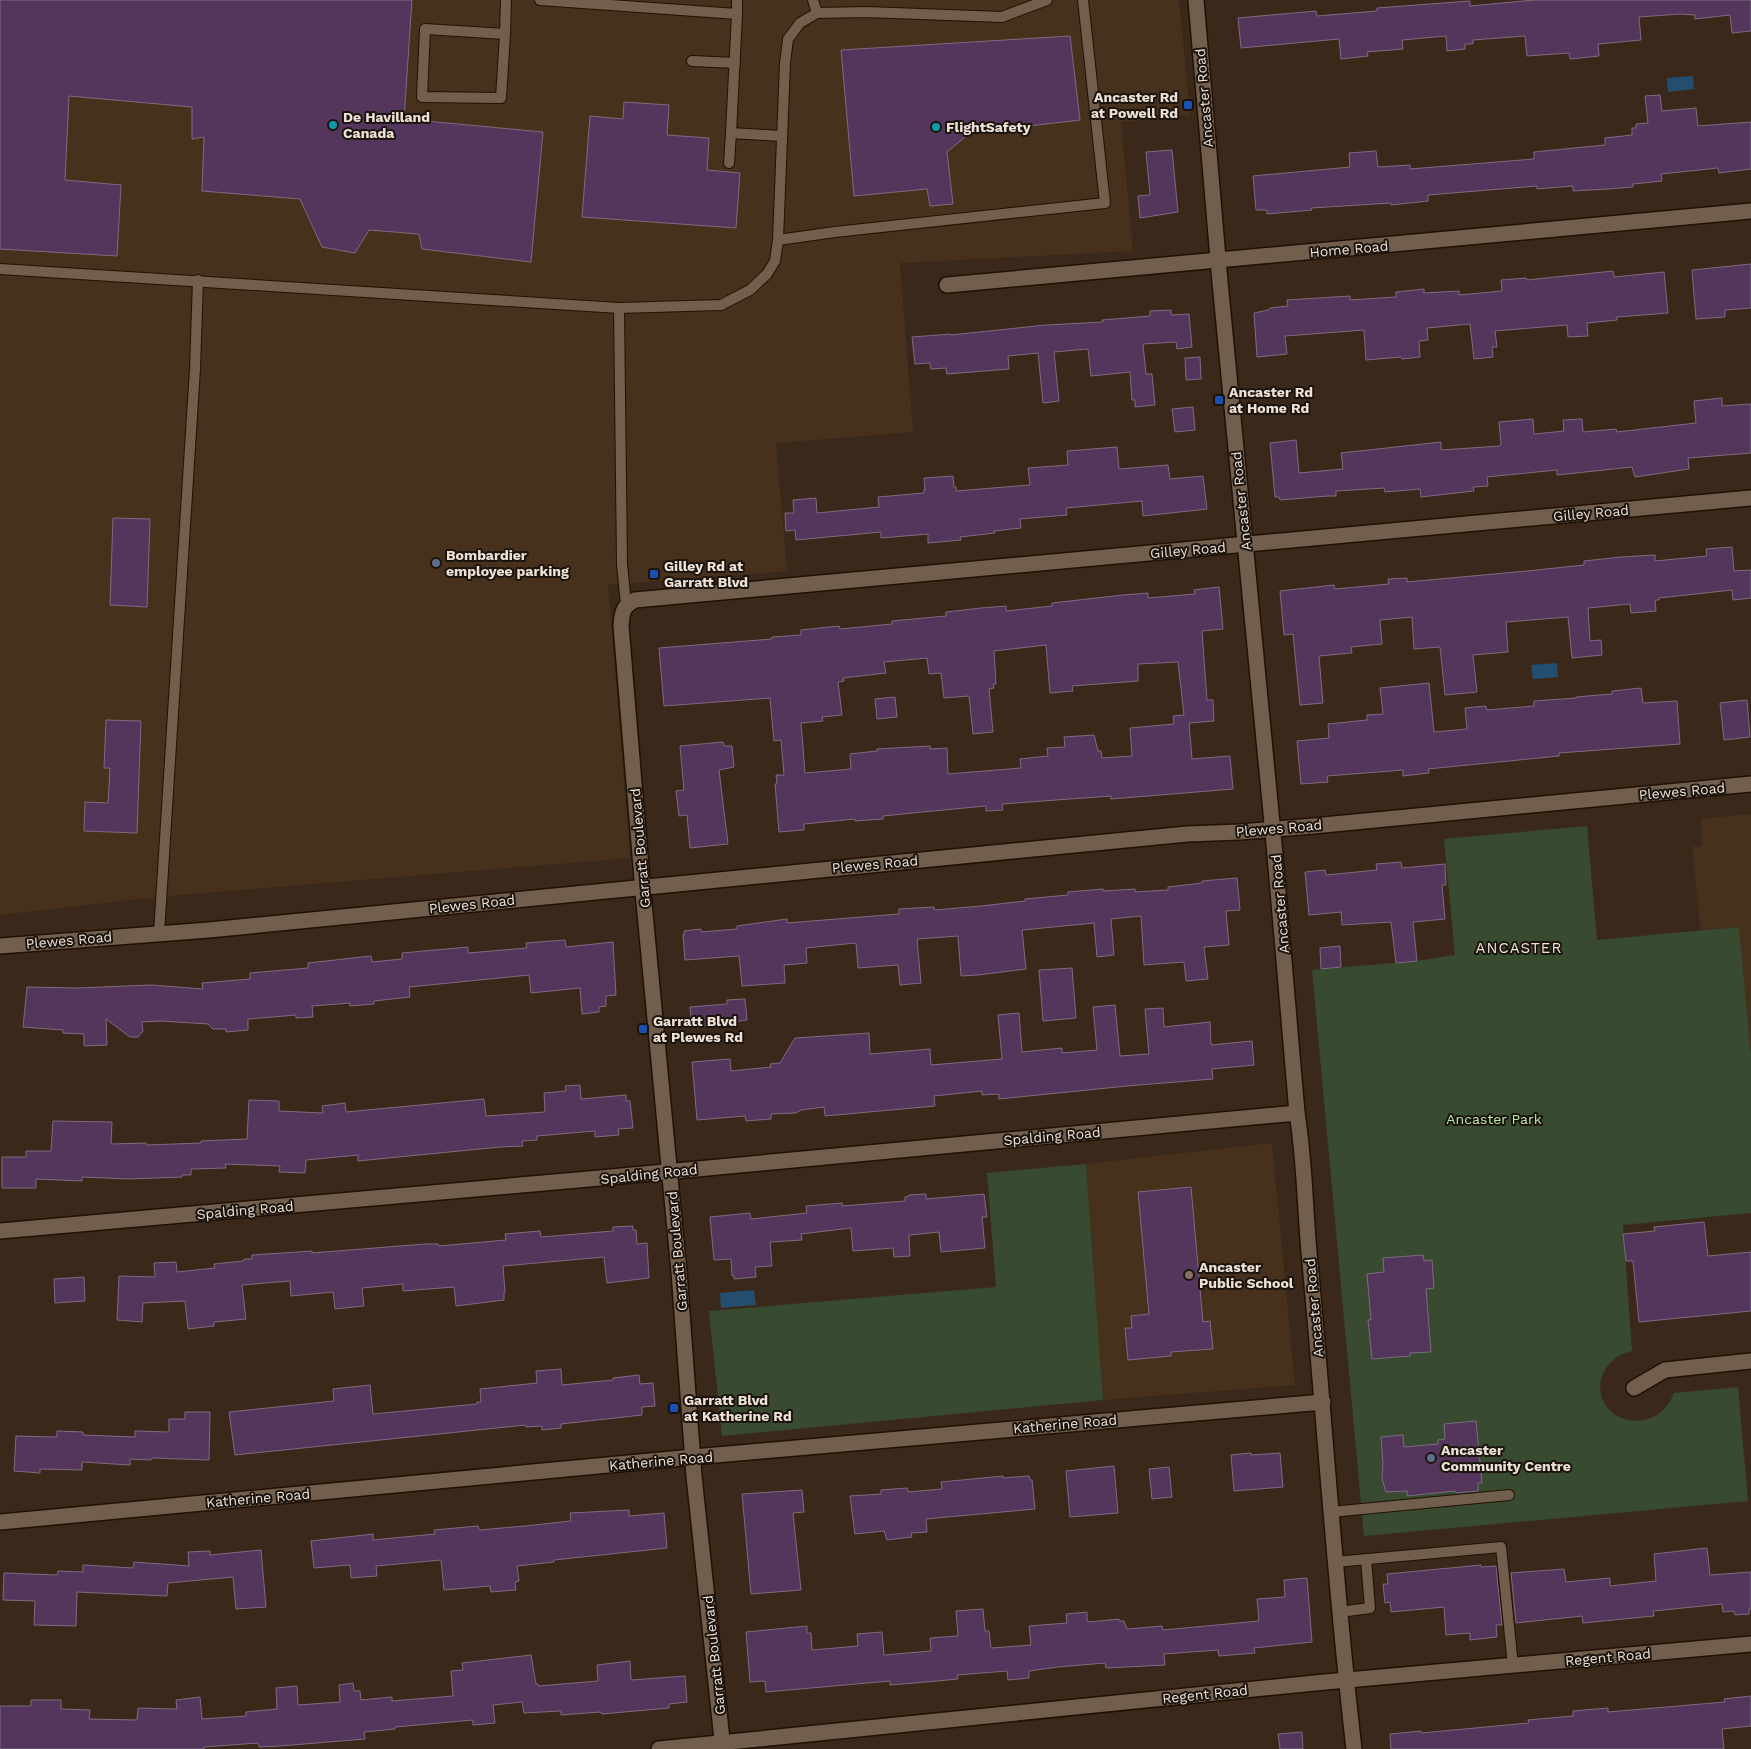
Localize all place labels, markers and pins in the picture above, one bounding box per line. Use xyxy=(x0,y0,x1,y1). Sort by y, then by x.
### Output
place label: Ancaster Rd at Powell Rd xyxy=(1091,89,1178,121)
marker: Ancaster Rd at Powell Rd xyxy=(1182,99,1194,111)
place label: De Havilland Canada xyxy=(343,109,430,141)
marker: De Havilland Canada xyxy=(327,119,339,131)
place label: FlightSafety xyxy=(946,119,1031,135)
marker: FlightSafety xyxy=(930,121,942,133)
place label: Ancaster Rd at Home Rd xyxy=(1229,384,1313,416)
marker: Ancaster Rd at Home Rd xyxy=(1213,394,1225,406)
place label: Bombardier employee parking xyxy=(446,547,569,579)
marker: Bombardier employee parking xyxy=(430,557,442,569)
place label: Gilley Rd at Garratt Blvd xyxy=(664,558,748,590)
marker: Gilley Rd at Garratt Blvd xyxy=(648,568,660,580)
place label: Garratt Blvd at Plewes Rd xyxy=(653,1013,743,1045)
marker: Garratt Blvd at Plewes Rd xyxy=(637,1023,649,1035)
place label: Ancaster Public School xyxy=(1199,1259,1294,1291)
marker: Ancaster Public School xyxy=(1183,1269,1195,1281)
place label: Garratt Blvd at Katherine Rd xyxy=(684,1392,792,1424)
marker: Garratt Blvd at Katherine Rd xyxy=(668,1402,680,1414)
place label: Ancaster Community Centre xyxy=(1441,1442,1571,1474)
marker: Ancaster Community Centre xyxy=(1425,1452,1437,1464)

